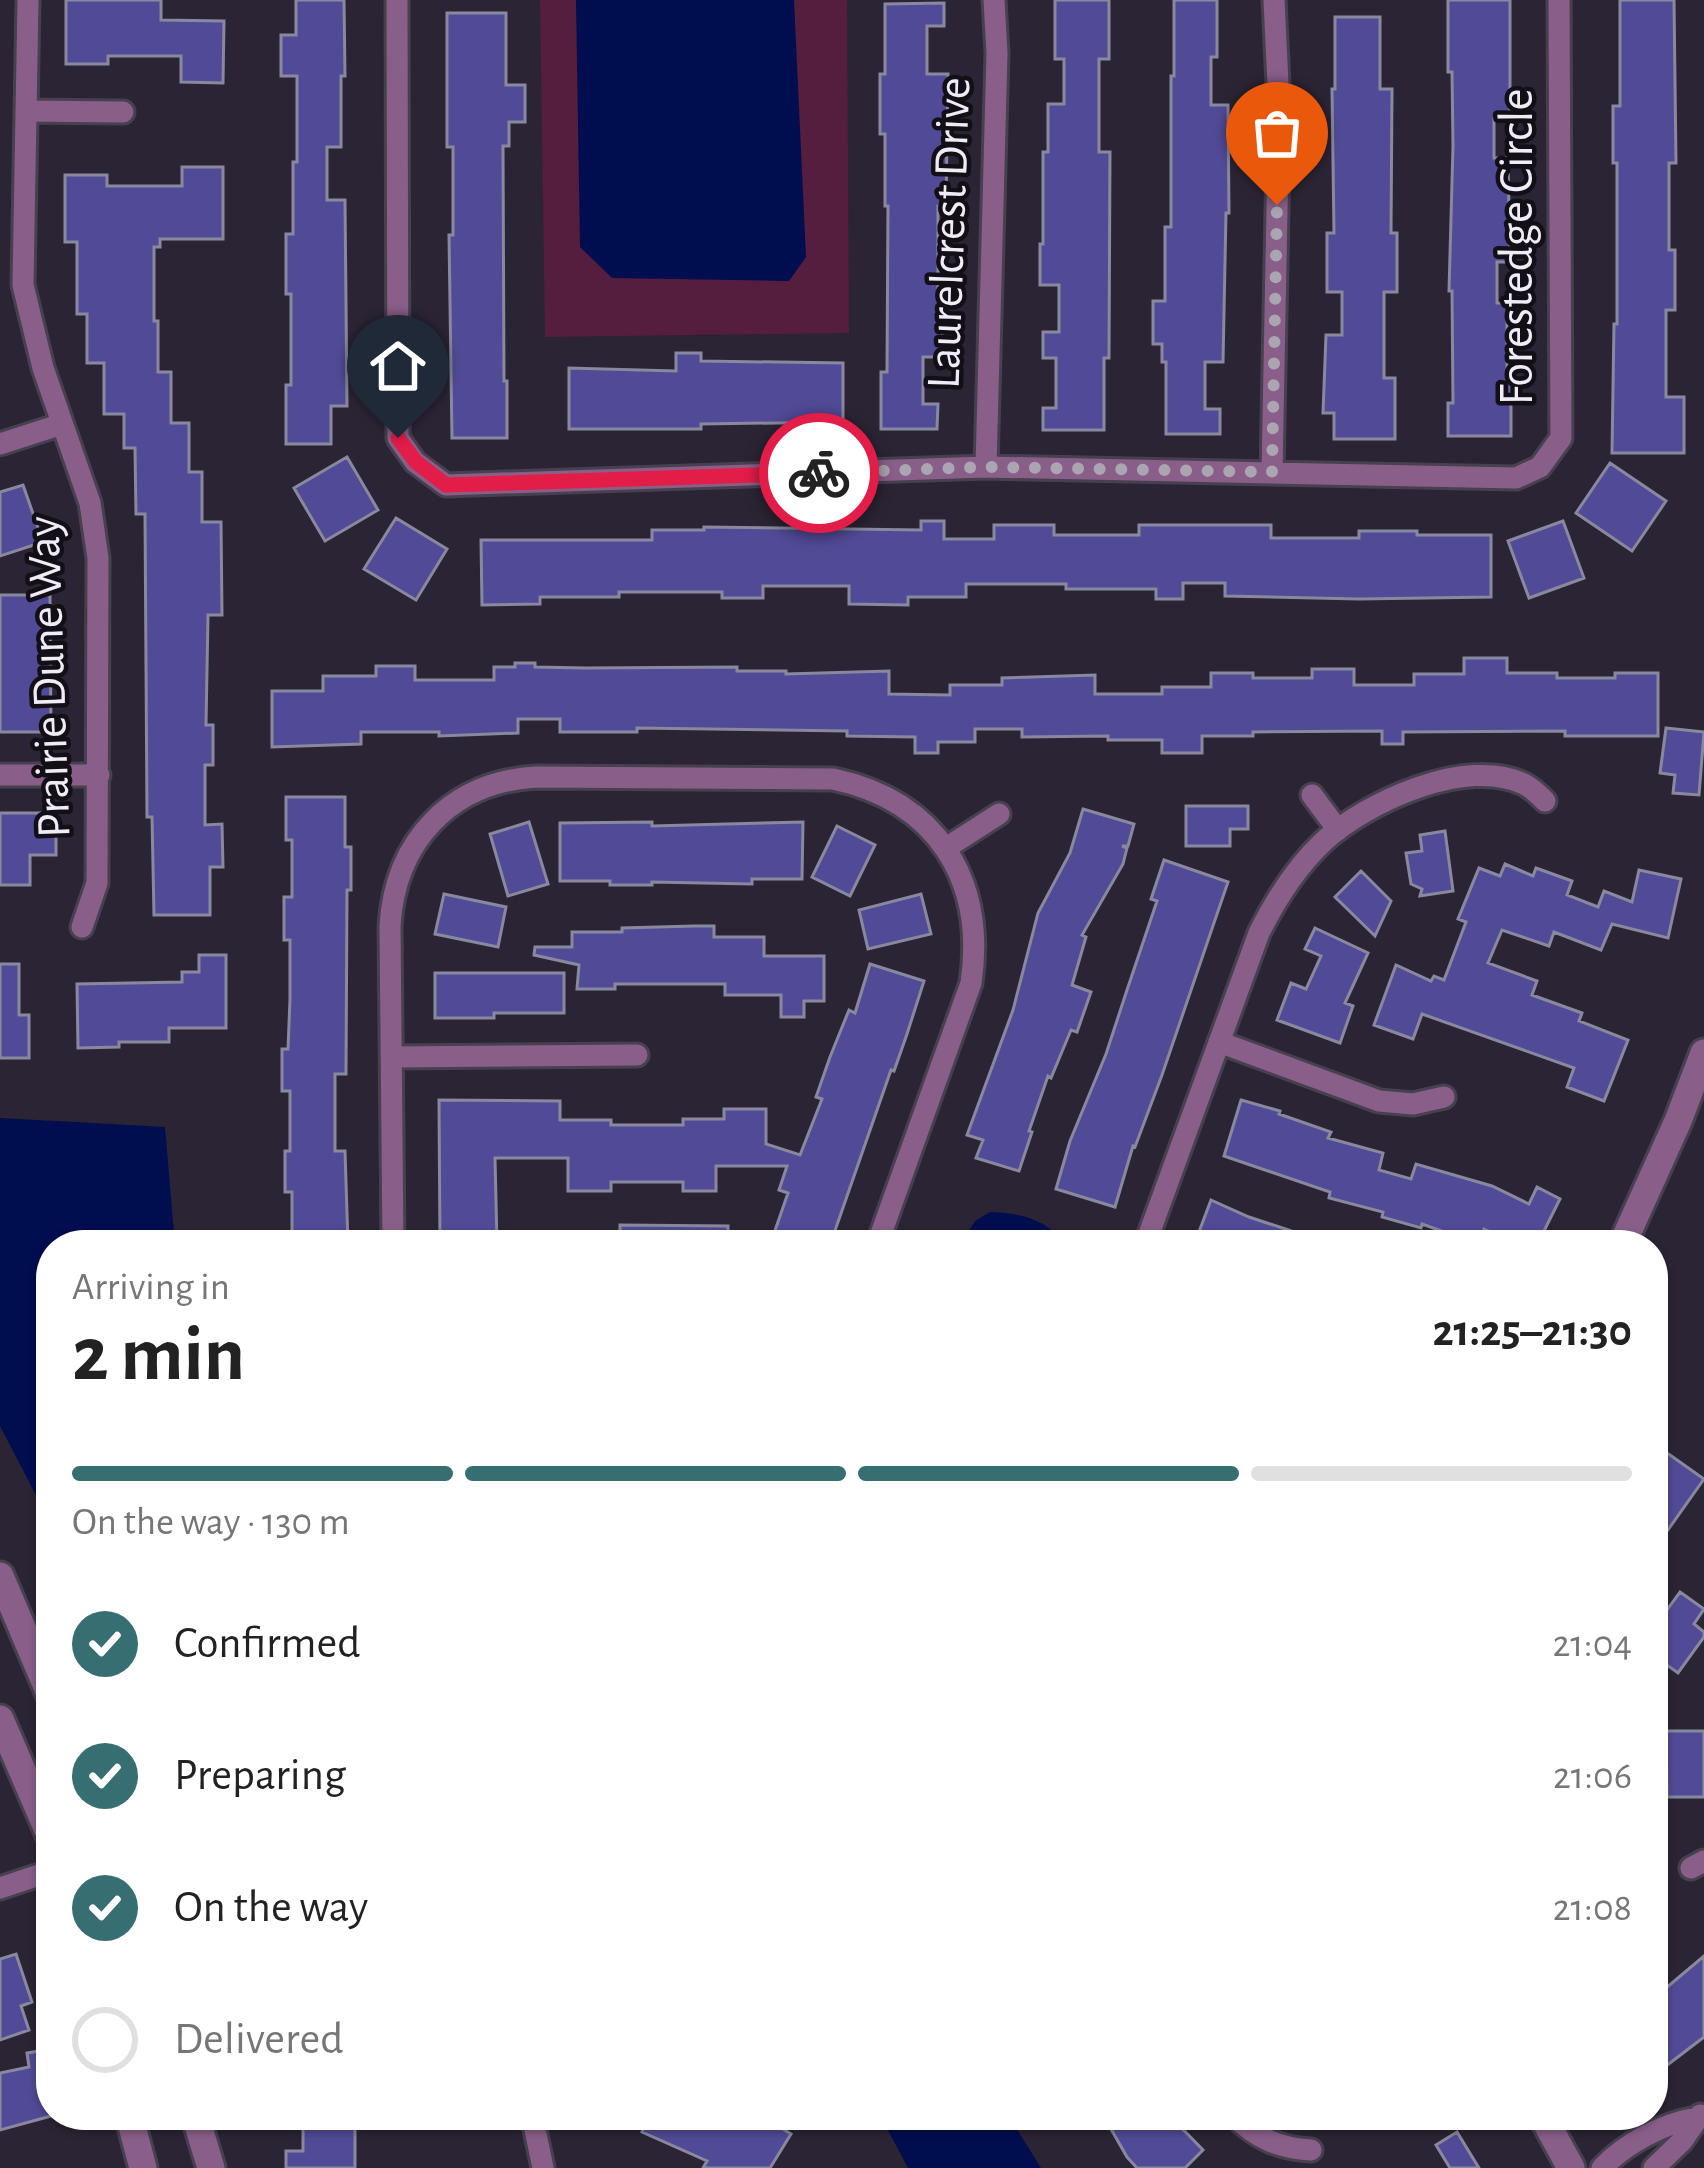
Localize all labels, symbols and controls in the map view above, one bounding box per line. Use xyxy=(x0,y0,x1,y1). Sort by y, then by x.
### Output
street label: Laurelcrest Drive xyxy=(921,76,979,390)
pin xyxy=(1226,82,1328,205)
street label: Forestedge Circle xyxy=(1494,88,1542,406)
icon: bag xyxy=(1244,100,1310,166)
pin xyxy=(347,315,449,438)
icon: home xyxy=(365,333,431,399)
courier xyxy=(759,413,879,533)
icon: bike xyxy=(786,440,852,506)
street label: Prairie Dune Way xyxy=(20,515,80,839)
text: Arriving in xyxy=(72,1268,230,1307)
text: 21:25–21:30 xyxy=(1432,1309,1632,1354)
text: 2 min xyxy=(72,1317,245,1395)
text: On the way · 130 m xyxy=(72,1503,350,1542)
icon: check xyxy=(72,1611,138,1677)
text: Confirmed xyxy=(174,1621,360,1666)
text: 21:04 xyxy=(1553,1625,1632,1664)
icon: check xyxy=(72,1743,138,1809)
text: Preparing xyxy=(174,1753,346,1798)
text: 21:06 xyxy=(1553,1757,1632,1796)
icon: check xyxy=(72,1875,138,1941)
text: On the way xyxy=(174,1885,368,1930)
text: 21:08 xyxy=(1553,1889,1632,1928)
text: Delivered xyxy=(174,2017,343,2062)

